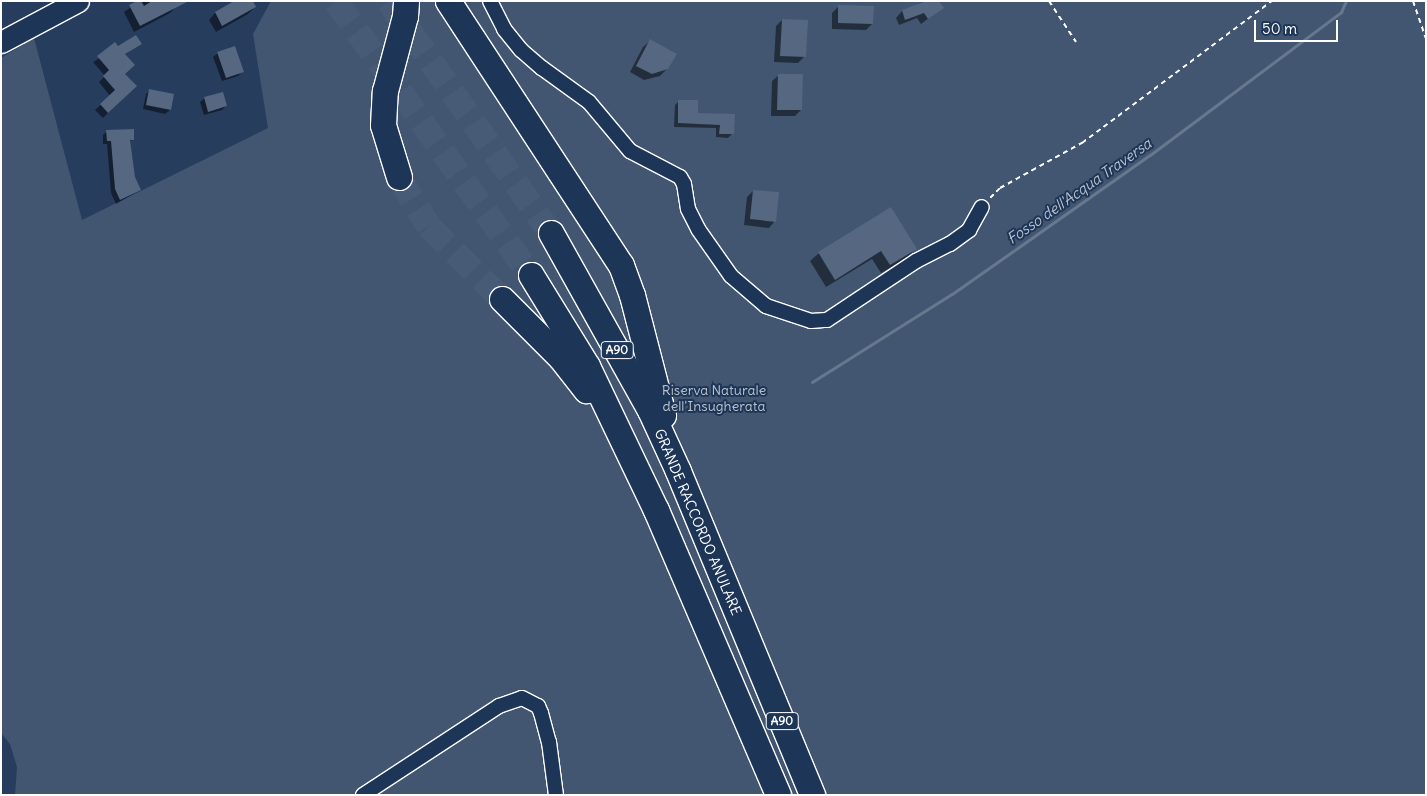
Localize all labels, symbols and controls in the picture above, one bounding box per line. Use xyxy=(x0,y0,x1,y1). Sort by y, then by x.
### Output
scale bar xyxy=(1257,10,1341,42)
text: 50 m xyxy=(1262,19,1297,38)
water label: Fosso dell'Acqua Traversa xyxy=(1003,134,1155,248)
road number: A90 xyxy=(601,340,633,360)
park label: Riserva Naturale dell'Insugherata xyxy=(662,382,766,414)
street label: GRANDE RACCORDO ANULARE xyxy=(651,426,745,618)
road number: A90 xyxy=(766,711,798,730)

